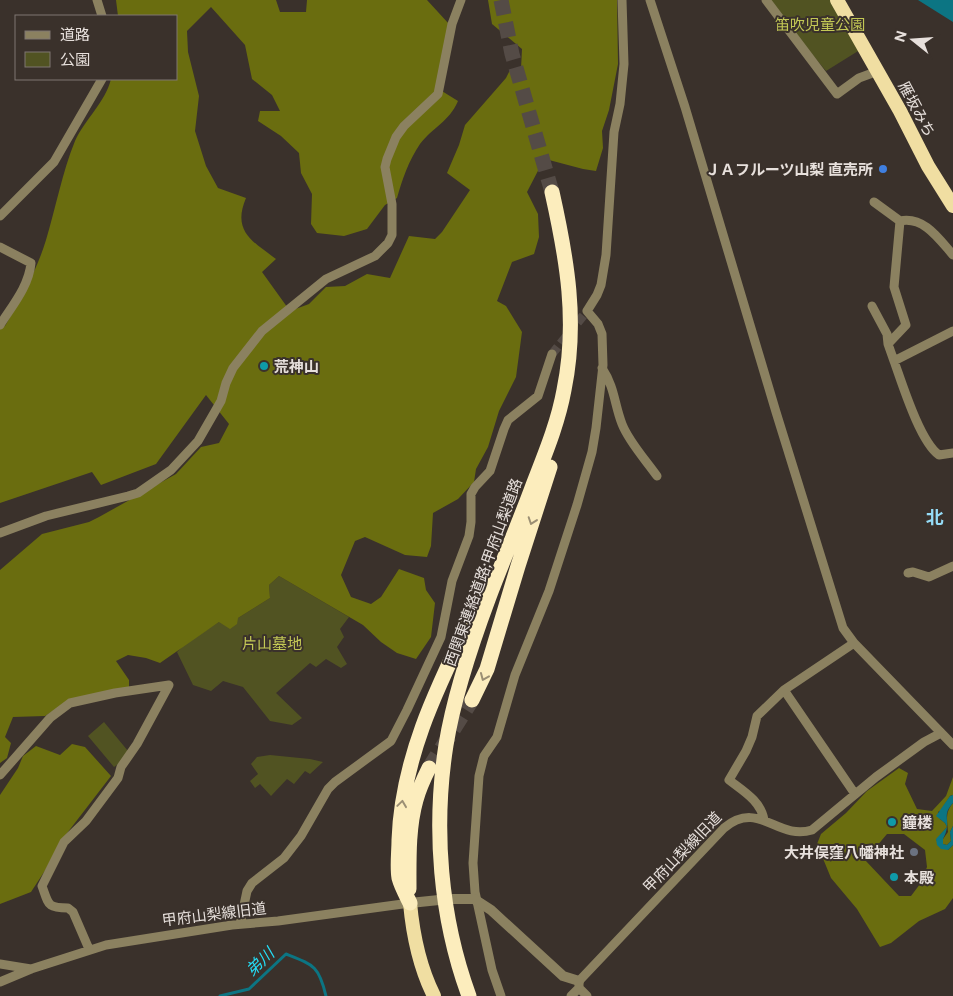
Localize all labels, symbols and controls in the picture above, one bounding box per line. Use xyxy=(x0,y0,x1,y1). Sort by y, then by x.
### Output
legend xyxy=(15,15,178,80)
north arrow xyxy=(888,15,938,65)
park label: 笛吹児童公園 xyxy=(775,16,865,33)
text: 道路 xyxy=(60,26,90,43)
text: N xyxy=(891,29,910,44)
text: 公園 xyxy=(60,51,90,68)
street label: 雁坂みち xyxy=(895,79,939,139)
place label: ＪＡフルーツ山梨 直売所 xyxy=(705,161,873,178)
marker: ＪＡフルーツ山梨 直売所 xyxy=(877,163,889,175)
place label: 荒神山 xyxy=(274,358,319,375)
marker: 荒神山 xyxy=(258,360,270,372)
street label: 西関東連絡道路;甲府山梨道路 xyxy=(441,476,525,668)
district label: 北 xyxy=(926,507,944,528)
one-way arrow xyxy=(528,517,538,525)
park label: 片山墓地 xyxy=(242,635,302,652)
one-way arrow xyxy=(479,672,489,680)
one-way arrow xyxy=(396,799,407,807)
street label: 甲府山梨線旧道 xyxy=(639,808,725,896)
place label: 鐘楼 xyxy=(902,814,932,831)
marker: 鐘楼 xyxy=(886,816,898,828)
place label: 大井俣窪八幡神社 xyxy=(784,844,904,861)
marker: 大井俣窪八幡神社 xyxy=(908,846,920,858)
place label: 本殿 xyxy=(904,869,934,886)
marker: 本殿 xyxy=(888,871,900,883)
street label: 甲府山梨線旧道 xyxy=(161,899,267,929)
water label: 弟川 xyxy=(242,943,280,980)

